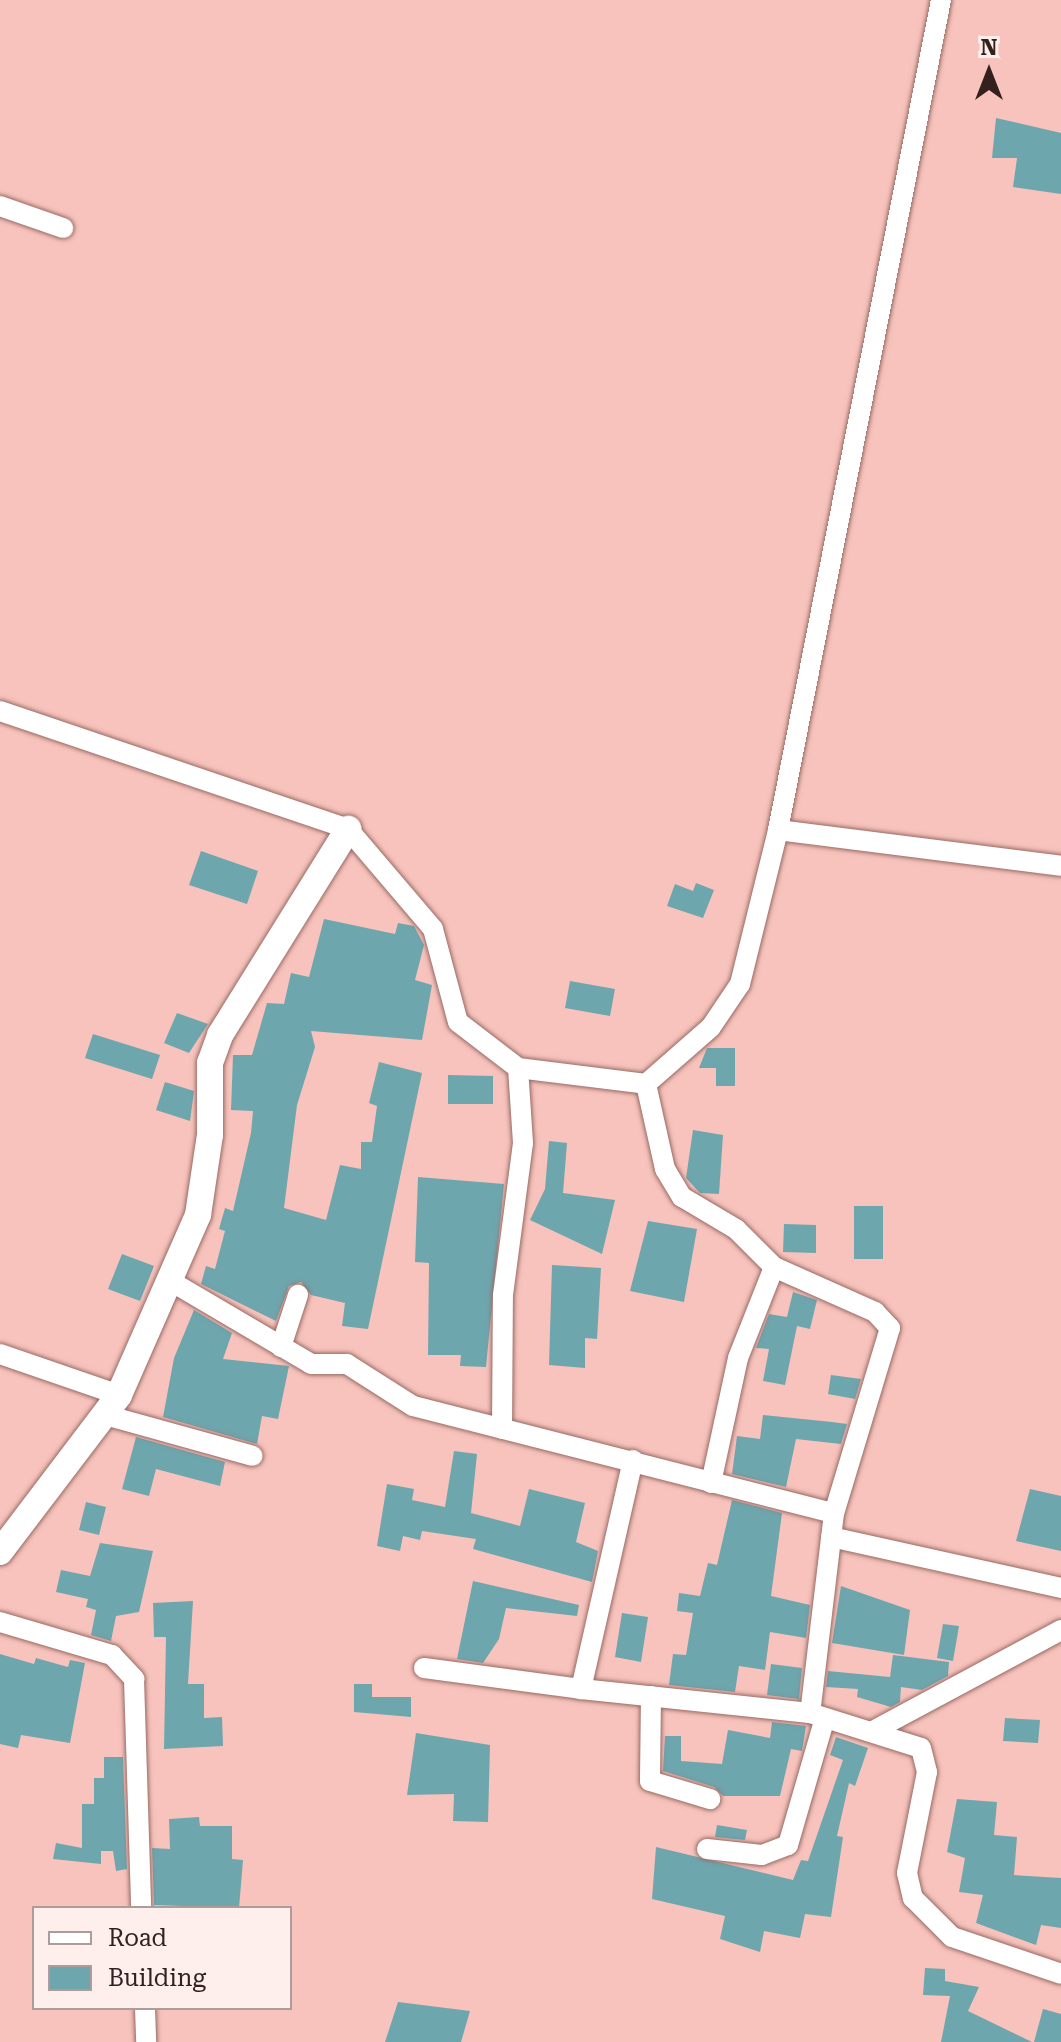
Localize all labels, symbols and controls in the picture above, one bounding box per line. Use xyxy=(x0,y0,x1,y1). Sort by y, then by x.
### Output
north arrow xyxy=(949,32,1029,112)
text: N xyxy=(981,35,997,60)
legend xyxy=(32,1906,292,2010)
text: Road xyxy=(108,1924,167,1952)
text: Building xyxy=(108,1964,206,1992)

